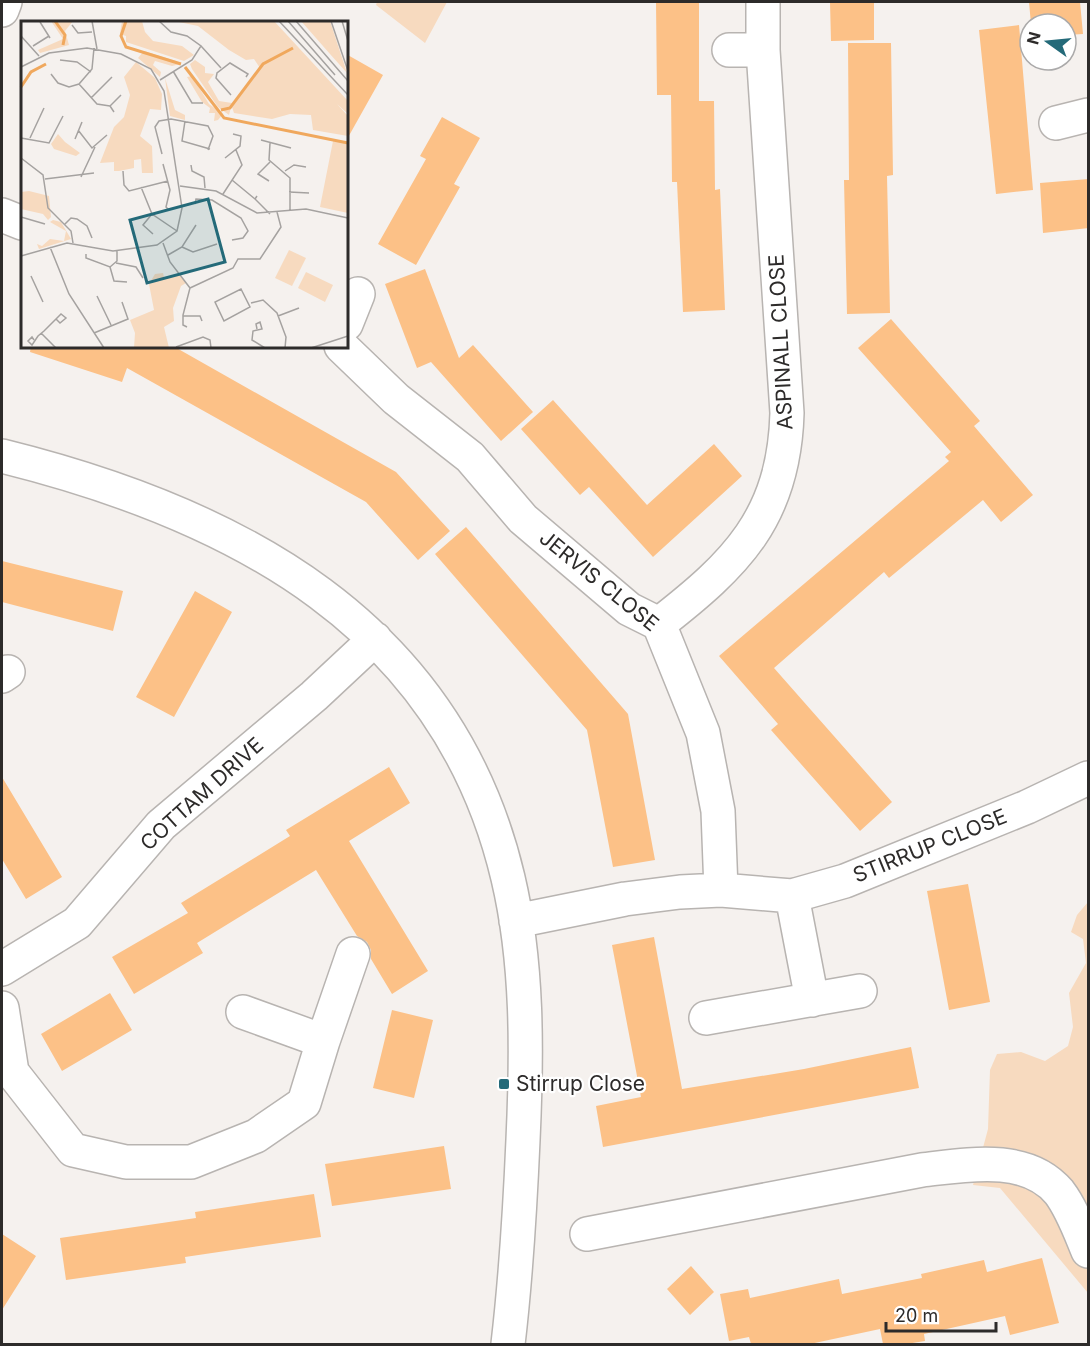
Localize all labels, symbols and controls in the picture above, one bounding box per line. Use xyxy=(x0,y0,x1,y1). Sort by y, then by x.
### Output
north arrow xyxy=(1018,12,1078,72)
inset map xyxy=(21,21,348,348)
text: N xyxy=(1022,30,1045,47)
street label: ASPINALL CLOSE xyxy=(763,254,798,430)
street label: JERVIS CLOSE xyxy=(535,525,664,636)
street label: COTTAM DRIVE xyxy=(135,732,268,855)
street label: STIRRUP CLOSE xyxy=(849,803,1010,888)
place label: Stirrup Close xyxy=(516,1071,645,1096)
marker: Stirrup Close xyxy=(497,1077,511,1091)
scale bar xyxy=(886,1295,996,1333)
text: 20 m xyxy=(895,1305,938,1326)

